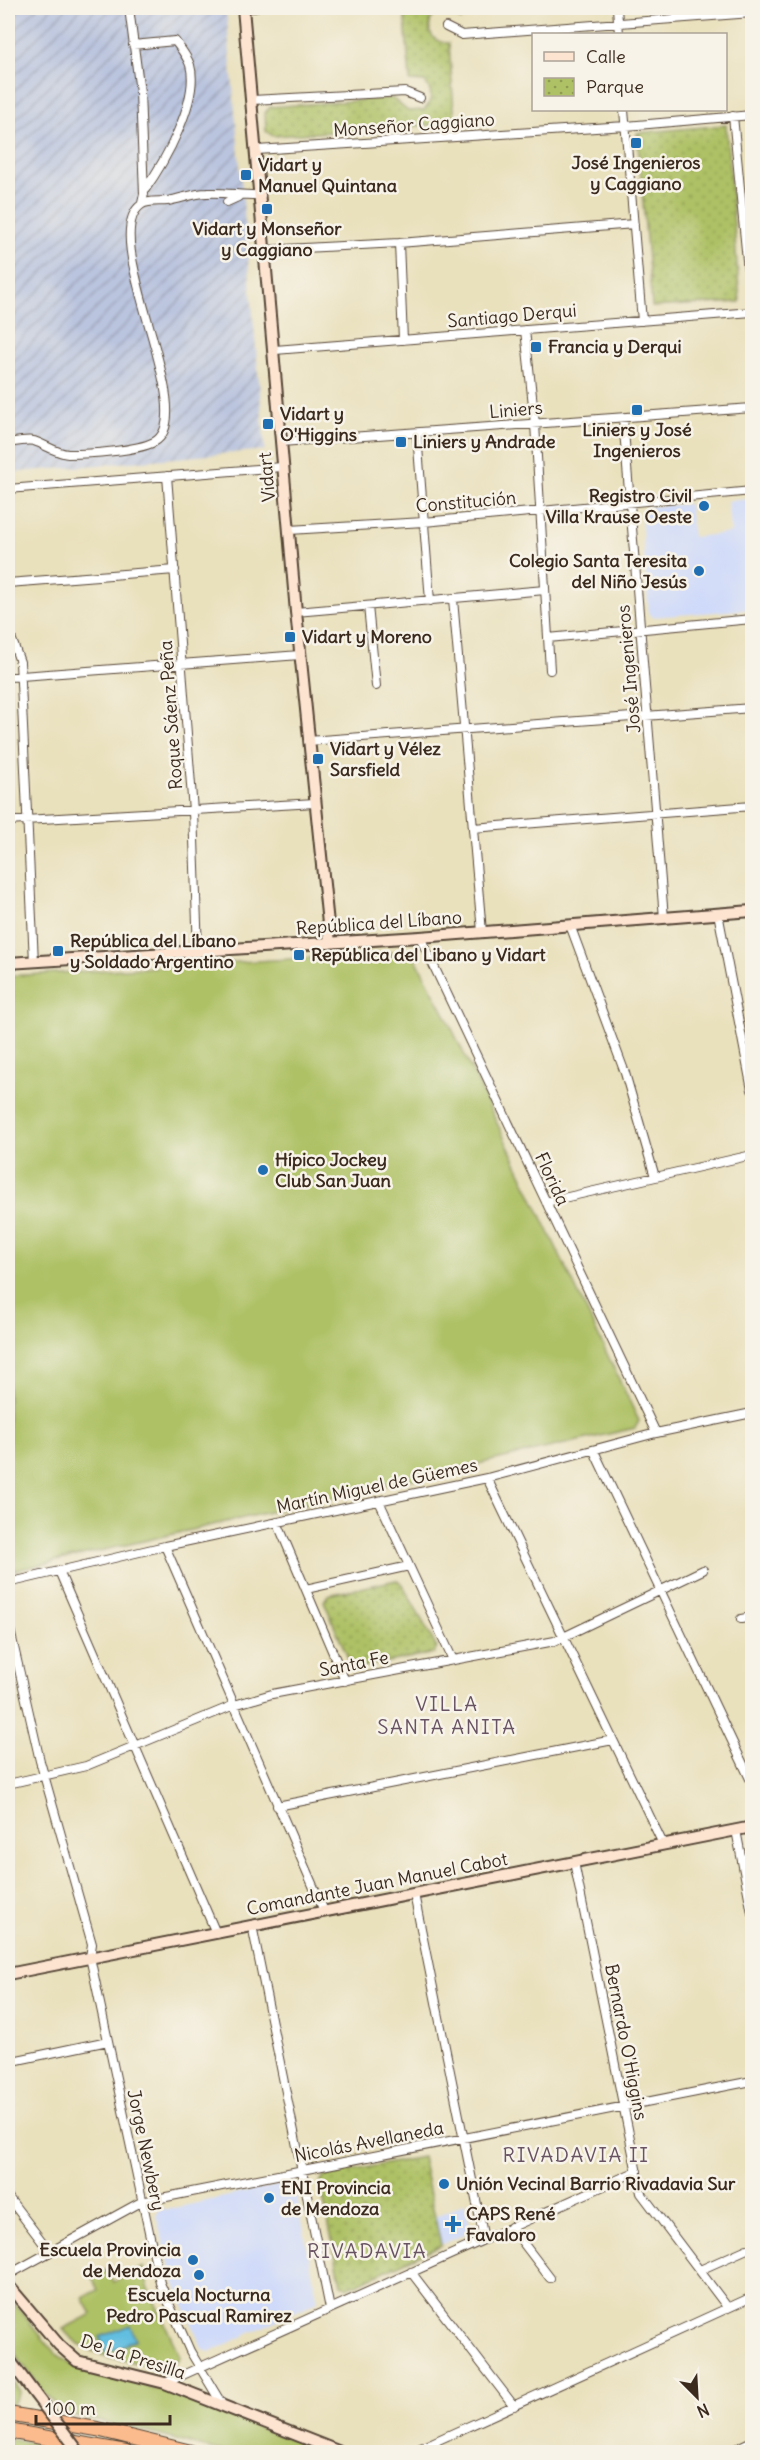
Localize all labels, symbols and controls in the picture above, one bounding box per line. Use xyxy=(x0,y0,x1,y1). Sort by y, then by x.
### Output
legend xyxy=(532,33,727,111)
text: Calle xyxy=(586,45,626,68)
text: Parque xyxy=(586,75,644,98)
street label: Monseñor Caggiano xyxy=(332,107,496,142)
marker: José Ingenieros y Caggiano xyxy=(629,136,643,150)
place label: José Ingenieros y Caggiano xyxy=(572,151,700,195)
place label: Vidart y Manuel Quintana xyxy=(258,153,397,197)
marker: Vidart y Manuel Quintana xyxy=(239,168,253,182)
marker: Vidart y Monseñor y Caggiano xyxy=(260,202,274,216)
place label: Vidart y Monseñor y Caggiano xyxy=(192,217,342,261)
street label: Santiago Derqui xyxy=(446,298,577,333)
place label: Francia y Derqui xyxy=(548,335,682,358)
marker: Francia y Derqui xyxy=(529,340,543,354)
street label: Liniers xyxy=(488,396,544,423)
place label: Vidart y O'Higgins xyxy=(280,402,357,446)
marker: Liniers y José Ingenieros xyxy=(630,403,644,417)
marker: Vidart y O'Higgins xyxy=(261,417,275,431)
place label: Liniers y José Ingenieros xyxy=(582,418,692,462)
place label: Liniers y Andrade xyxy=(413,430,556,453)
marker: Liniers y Andrade xyxy=(394,435,408,449)
street label: Vidart xyxy=(253,451,280,503)
place label: Registro Civil Villa Krause Oeste xyxy=(546,484,692,528)
street label: Constitución xyxy=(415,486,517,517)
marker: Registro Civil Villa Krause Oeste xyxy=(697,499,711,513)
place label: Colegio Santa Teresita del Niño Jesús xyxy=(509,549,687,593)
marker: Colegio Santa Teresita del Niño Jesús xyxy=(692,564,706,578)
street label: José Ingenieros xyxy=(611,604,646,734)
place label: Vidart y Moreno xyxy=(302,625,432,648)
marker: Vidart y Moreno xyxy=(283,630,297,644)
street label: Roque Sáenz Peña xyxy=(154,640,187,790)
place label: Vidart y Vélez Sarsfield xyxy=(330,737,441,781)
marker: Vidart y Vélez Sarsfield xyxy=(311,752,325,766)
street label: República del Líbano xyxy=(295,905,463,940)
place label: República del Líbano y Soldado Argentino xyxy=(70,929,236,973)
place label: República del Libano y Vidart xyxy=(311,943,546,966)
marker: República del Líbano y Soldado Argentino xyxy=(51,944,65,958)
marker: República del Libano y Vidart xyxy=(292,948,306,962)
place label: Hípico Jockey Club San Juan xyxy=(275,1148,391,1192)
street label: Florida xyxy=(530,1148,575,1209)
marker: Hípico Jockey Club San Juan xyxy=(256,1163,270,1177)
street label: Martín Miguel de Güemes xyxy=(274,1453,480,1518)
street label: Santa Fe xyxy=(317,1646,390,1681)
district label: VILLA SANTA ANITA xyxy=(377,1691,517,1739)
street label: Comandante Juan Manuel Cabot xyxy=(244,1847,509,1920)
street label: Bernardo O'Higgins xyxy=(600,1962,653,2122)
street label: Jorge Newbery xyxy=(122,2087,171,2213)
street label: Nicolás Avellaneda xyxy=(292,2116,445,2167)
district label: RIVADAVIA II xyxy=(503,2142,649,2167)
place label: Unión Vecinal Barrio Rivadavia Sur xyxy=(456,2172,736,2195)
place label: ENI Provincia de Mendoza xyxy=(281,2176,391,2220)
marker: Unión Vecinal Barrio Rivadavia Sur xyxy=(437,2177,451,2191)
marker: ENI Provincia de Mendoza xyxy=(262,2191,276,2205)
place label: CAPS René Favaloro xyxy=(466,2202,556,2246)
marker: CAPS René Favaloro xyxy=(444,2215,462,2233)
place label: Escuela Provincia de Mendoza xyxy=(40,2238,181,2282)
district label: RIVADAVIA xyxy=(307,2238,427,2263)
marker: Escuela Provincia de Mendoza xyxy=(186,2253,200,2267)
marker: Escuela Nocturna Pedro Pascual Ramirez xyxy=(192,2268,206,2282)
place label: Escuela Nocturna Pedro Pascual Ramirez xyxy=(106,2283,292,2327)
street label: De La Presilla xyxy=(78,2329,188,2384)
north arrow xyxy=(667,2367,727,2427)
scale bar xyxy=(36,2388,170,2426)
text: 100 m xyxy=(45,2397,96,2420)
text: N xyxy=(694,2399,712,2422)

